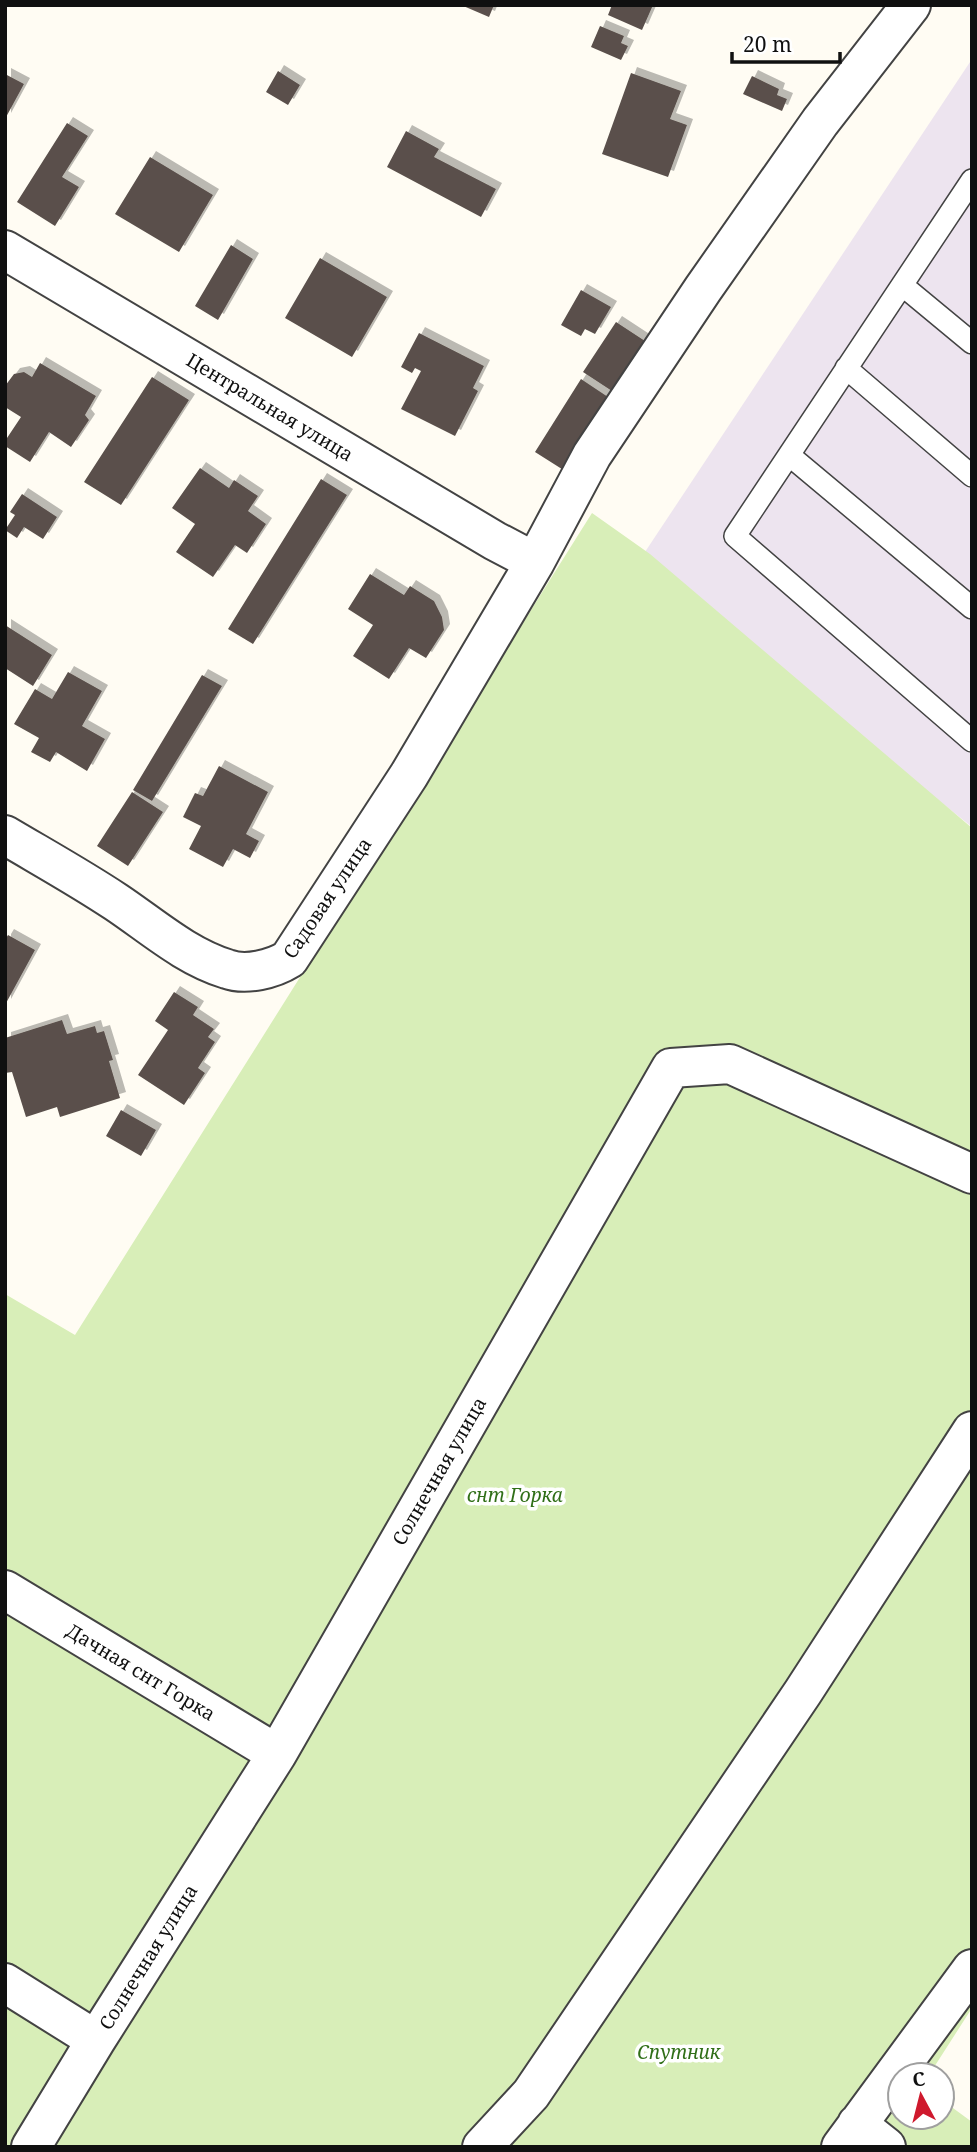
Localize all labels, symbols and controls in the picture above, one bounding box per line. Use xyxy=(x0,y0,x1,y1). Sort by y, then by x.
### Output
scale bar xyxy=(732,21,841,65)
text: 20 m xyxy=(743,30,792,58)
street label: Центральная улица xyxy=(182,347,358,467)
street label: Садовая улица xyxy=(277,832,377,964)
street label: Солнечная улица xyxy=(386,1392,492,1550)
park label: снт Горка xyxy=(467,1482,563,1508)
street label: Дачная снт Горка xyxy=(62,1617,220,1727)
street label: Солнечная улица xyxy=(93,1879,203,2035)
park label: Спутник xyxy=(637,2039,722,2065)
north arrow xyxy=(886,2061,956,2131)
text: С xyxy=(911,2065,927,2093)

